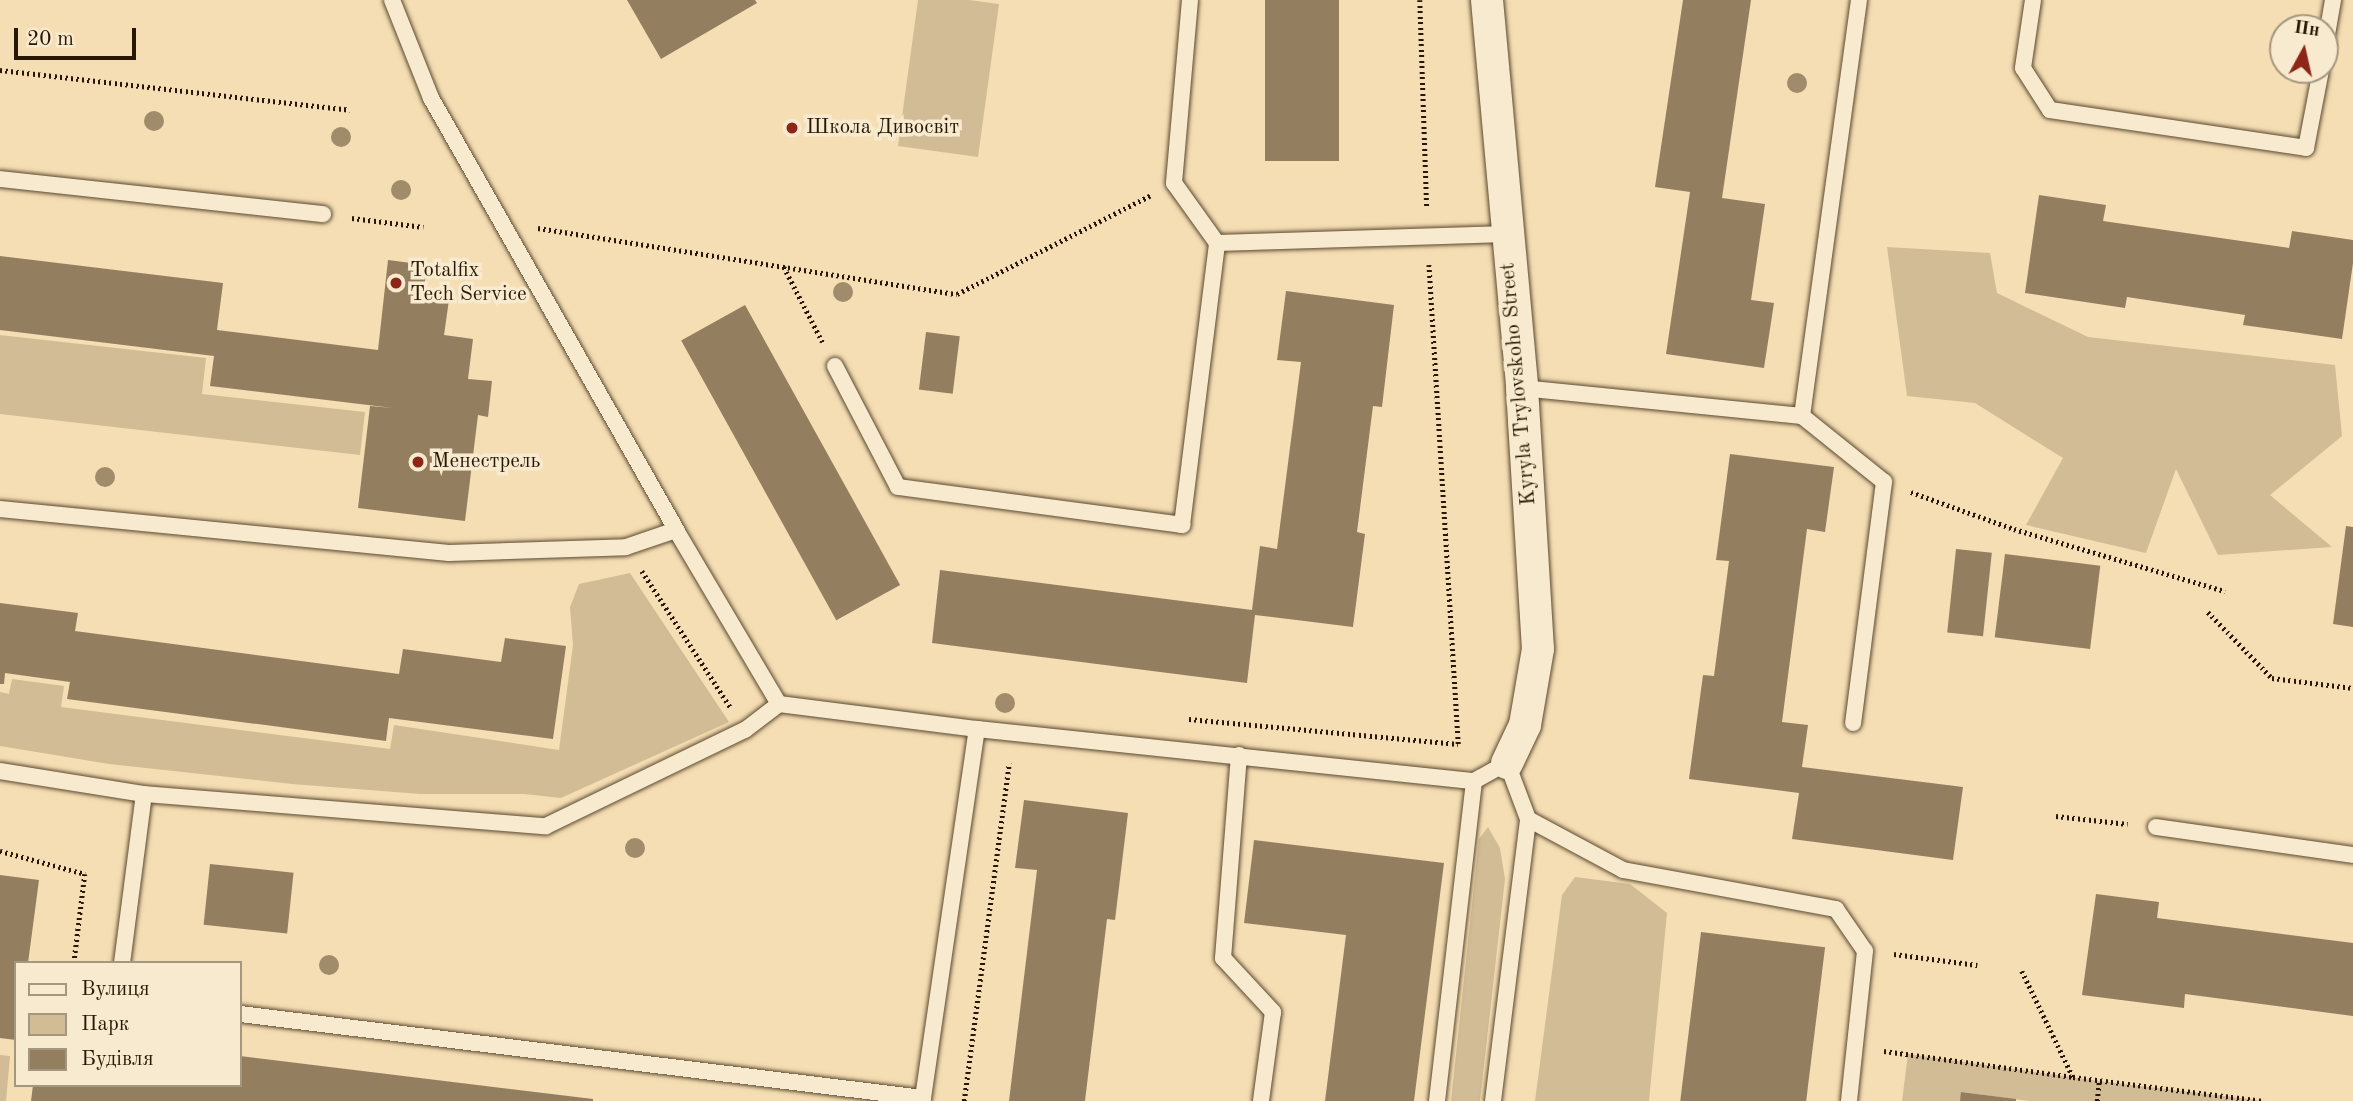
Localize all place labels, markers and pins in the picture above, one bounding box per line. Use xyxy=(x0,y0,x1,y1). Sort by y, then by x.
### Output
place label: Школа Дивосвіт xyxy=(806,115,959,141)
marker: Школа Дивосвіт xyxy=(784,120,800,136)
place label: Totalfix Tech Service xyxy=(410,258,527,308)
marker: Totalfix Tech Service xyxy=(388,275,404,291)
place label: Менестрель xyxy=(432,449,540,475)
marker: Менестрель xyxy=(410,454,426,470)

